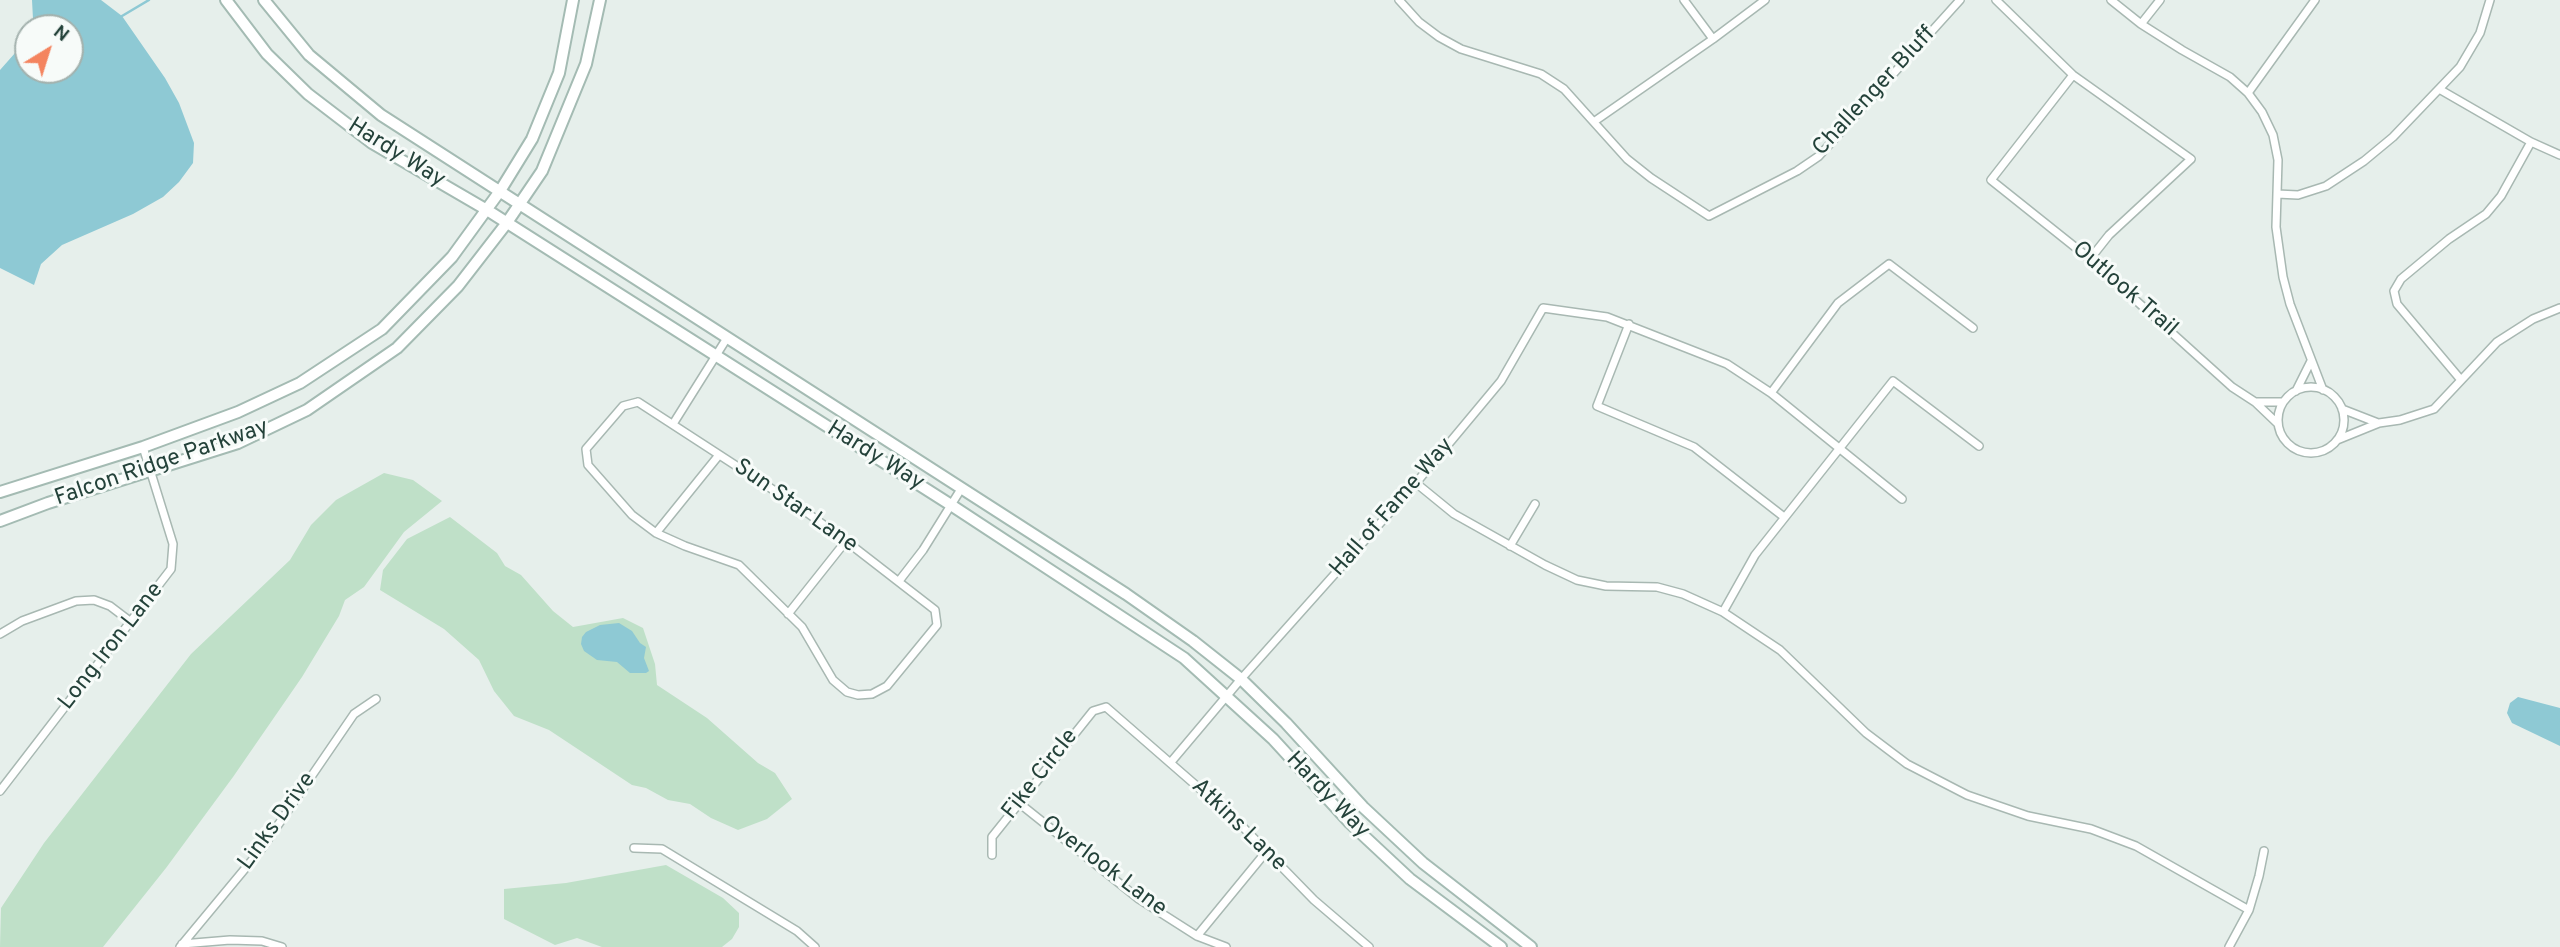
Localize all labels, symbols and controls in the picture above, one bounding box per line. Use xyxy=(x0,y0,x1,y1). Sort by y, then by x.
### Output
north arrow xyxy=(14,14,84,84)
text: N xyxy=(48,20,73,48)
street label: Challenger Bluff xyxy=(1808,21,1942,163)
street label: Hardy Way xyxy=(342,113,450,195)
street label: Outlook Trail xyxy=(2065,236,2183,344)
street label: Falcon Ridge Parkway xyxy=(52,414,272,514)
street label: Hardy Way xyxy=(821,416,929,498)
street label: Hall of Fame Way xyxy=(1325,433,1461,583)
street label: Sun Star Lane xyxy=(728,454,862,560)
street label: Long Iron Lane xyxy=(54,578,170,716)
street label: Fike Circle xyxy=(997,724,1085,826)
street label: Hardy Way xyxy=(1279,747,1375,845)
street label: Links Drive xyxy=(233,768,323,876)
street label: Atkins Lane xyxy=(1185,774,1291,878)
street label: Overlook Lane xyxy=(1035,811,1171,923)

